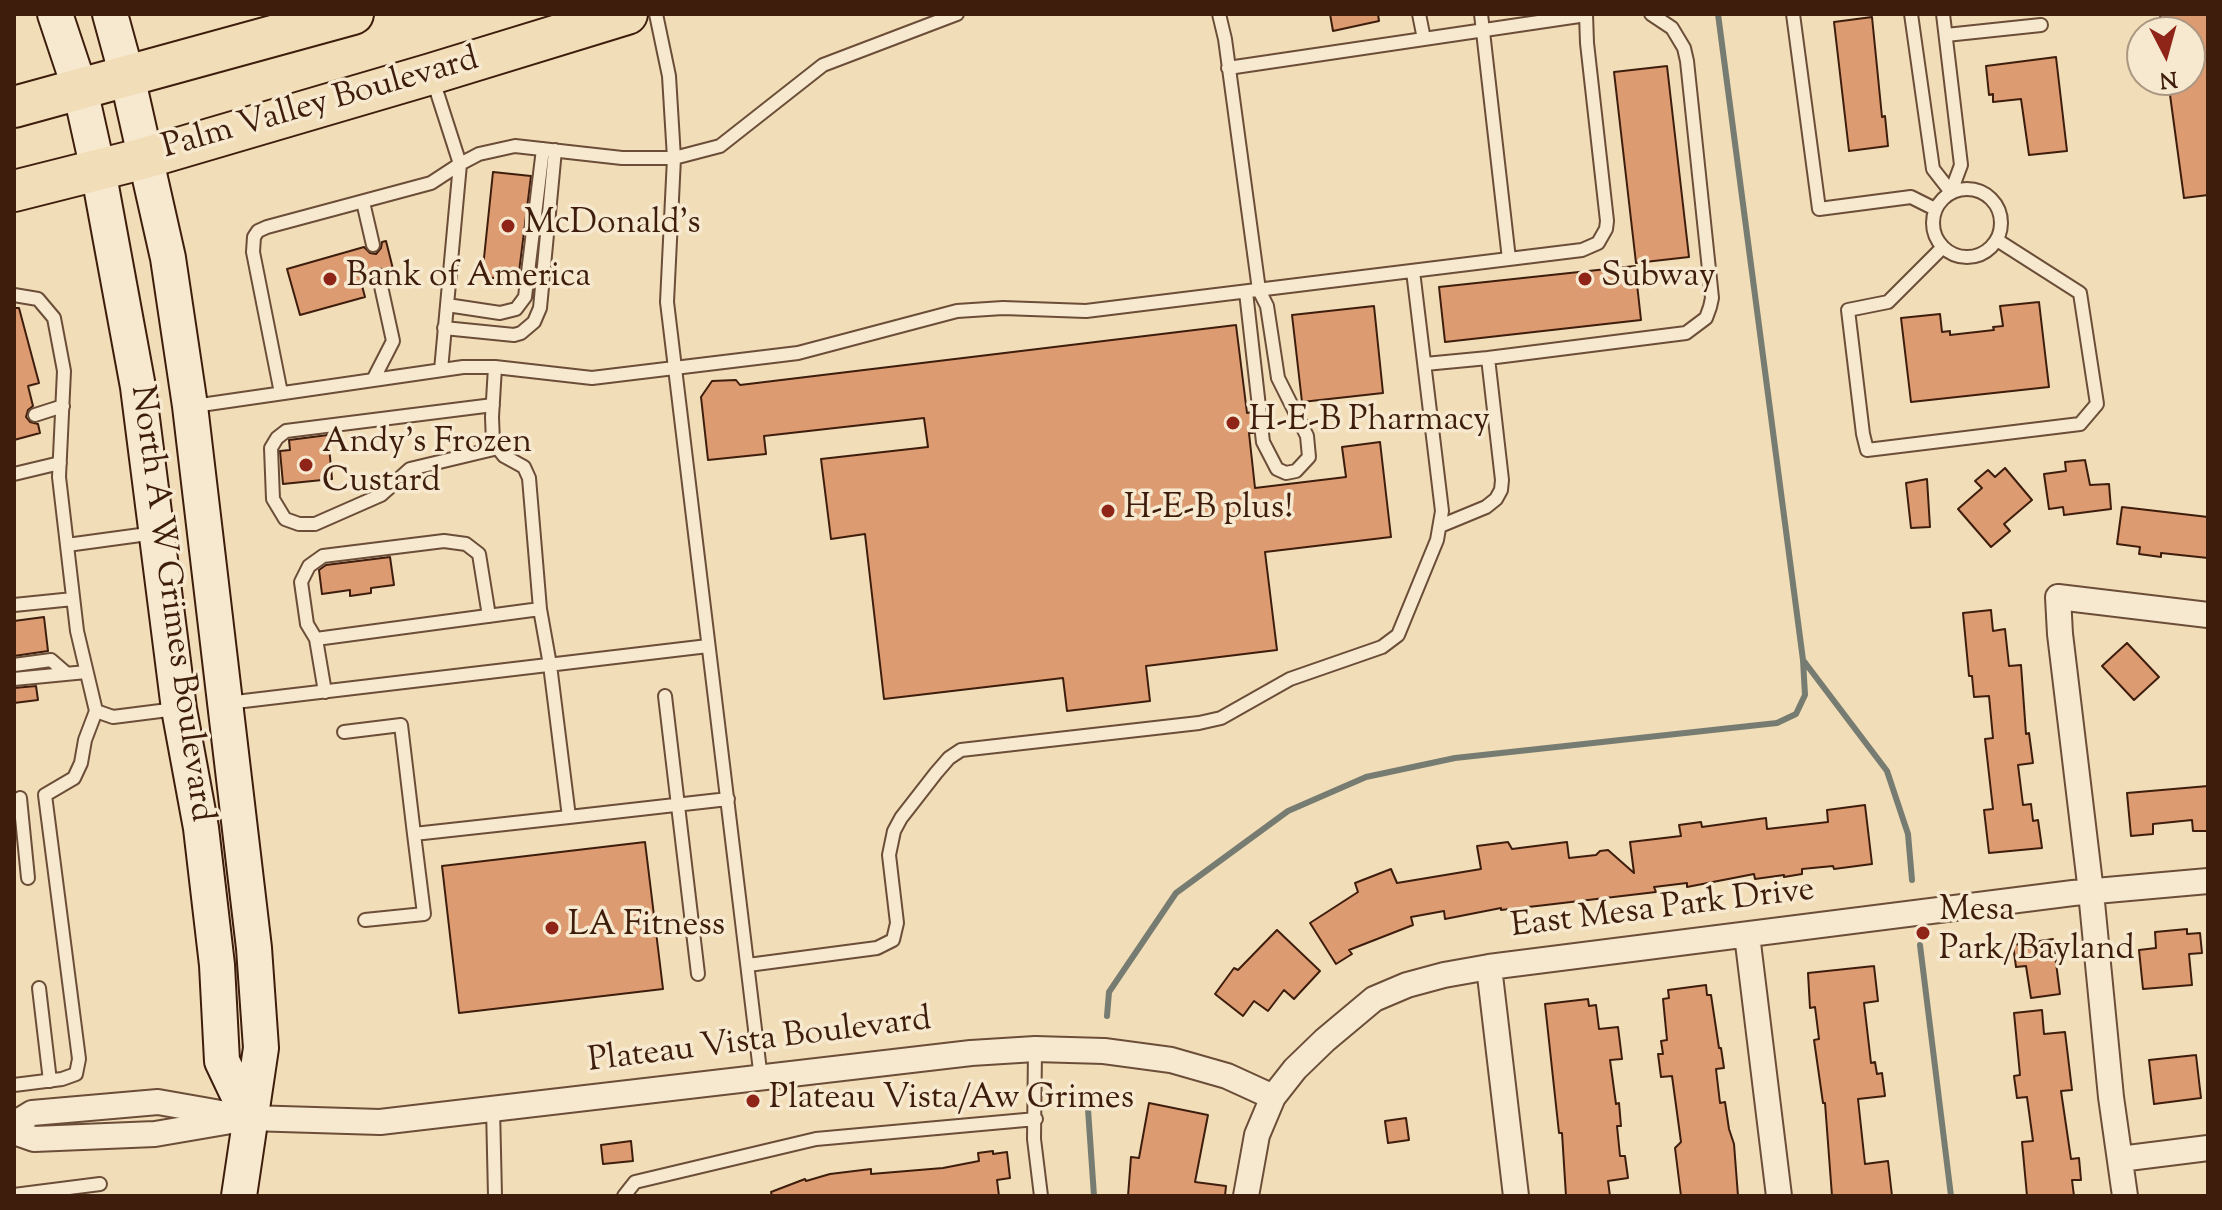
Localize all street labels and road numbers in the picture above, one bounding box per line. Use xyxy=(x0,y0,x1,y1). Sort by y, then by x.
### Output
street label: Palm Valley Boulevard xyxy=(158,41,484,171)
street label: North A W Grimes Boulevard xyxy=(118,383,220,825)
street label: East Mesa Park Drive xyxy=(1509,872,1817,950)
street label: Plateau Vista Boulevard xyxy=(586,1002,934,1084)

